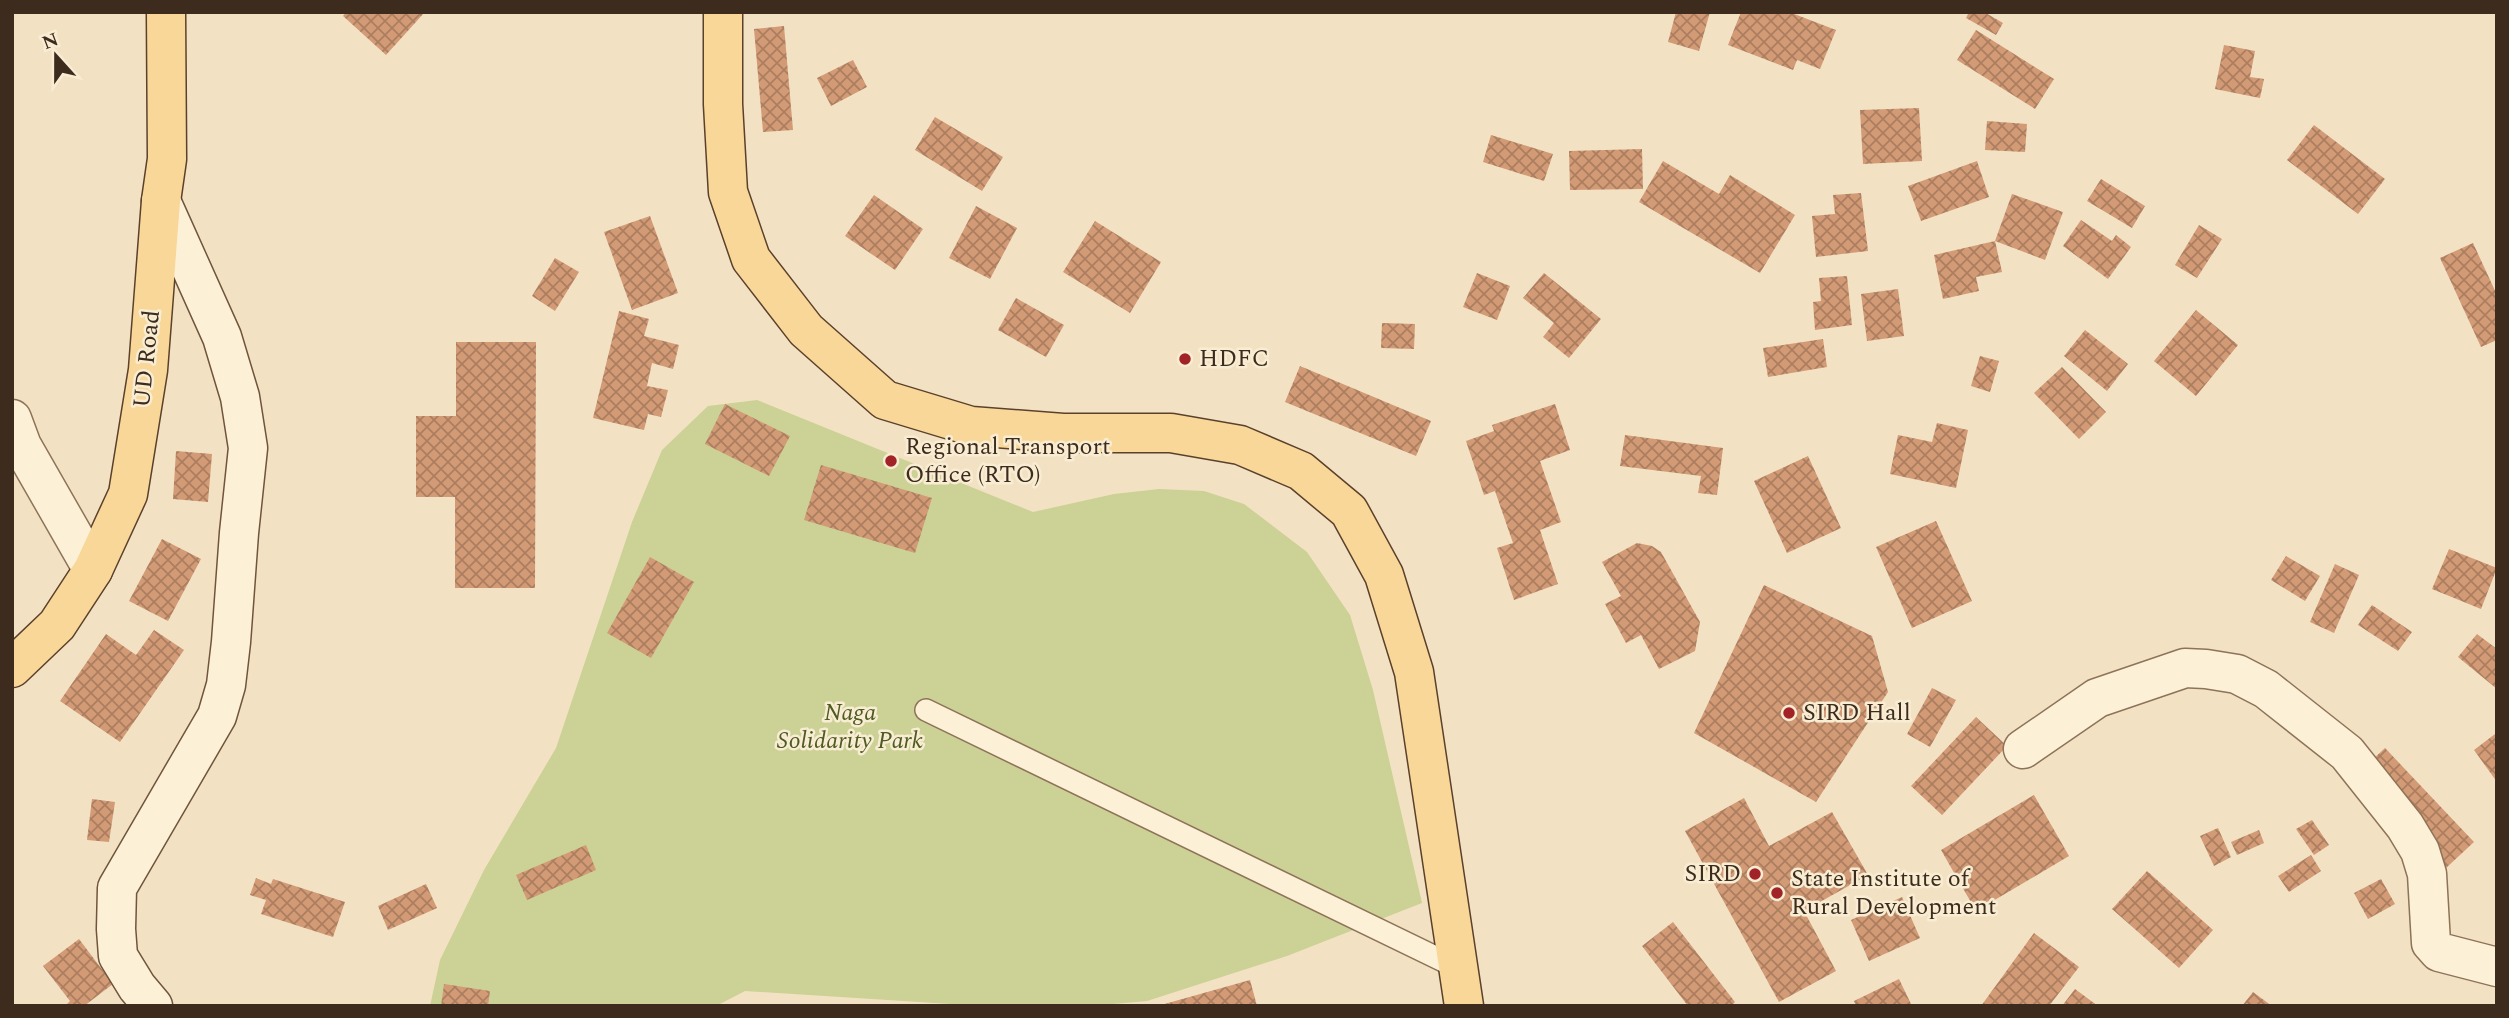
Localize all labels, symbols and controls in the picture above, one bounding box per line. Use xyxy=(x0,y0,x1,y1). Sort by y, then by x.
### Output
north arrow xyxy=(21,21,91,91)
text: N xyxy=(38,25,63,58)
street label: UD Road xyxy=(124,308,170,410)
place label: HDFC xyxy=(1199,341,1269,377)
marker: HDFC xyxy=(1177,351,1193,367)
place label: Regional Transport Office (RTO) xyxy=(905,429,1111,493)
marker: Regional Transport Office (RTO) xyxy=(883,453,899,469)
park label: Naga Solidarity Park xyxy=(777,695,923,759)
place label: SIRD Hall xyxy=(1803,695,1911,731)
marker: SIRD Hall xyxy=(1781,705,1797,721)
place label: SIRD xyxy=(1684,856,1741,892)
place label: State Institute of Rural Development xyxy=(1791,861,1996,925)
marker: SIRD xyxy=(1747,866,1763,882)
marker: State Institute of Rural Development xyxy=(1769,885,1785,901)

